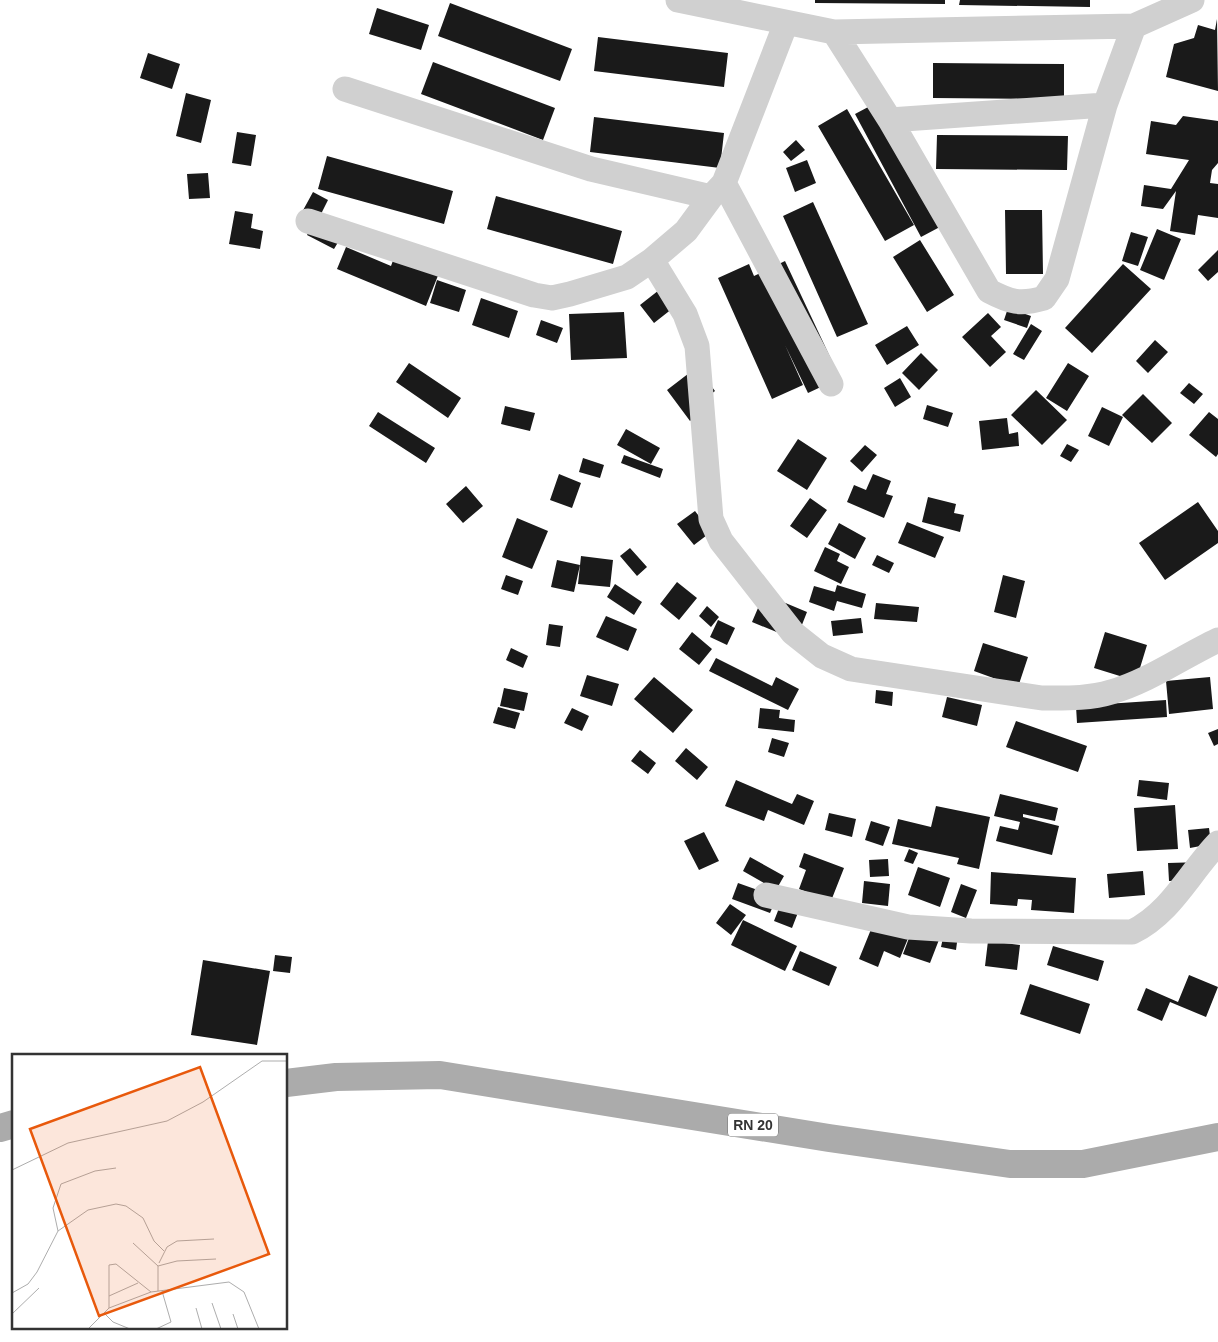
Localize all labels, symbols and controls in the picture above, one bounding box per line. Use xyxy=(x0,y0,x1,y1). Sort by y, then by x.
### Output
inset map xyxy=(12,1054,288,1330)
road number: RN 20 xyxy=(728,1114,778,1136)

